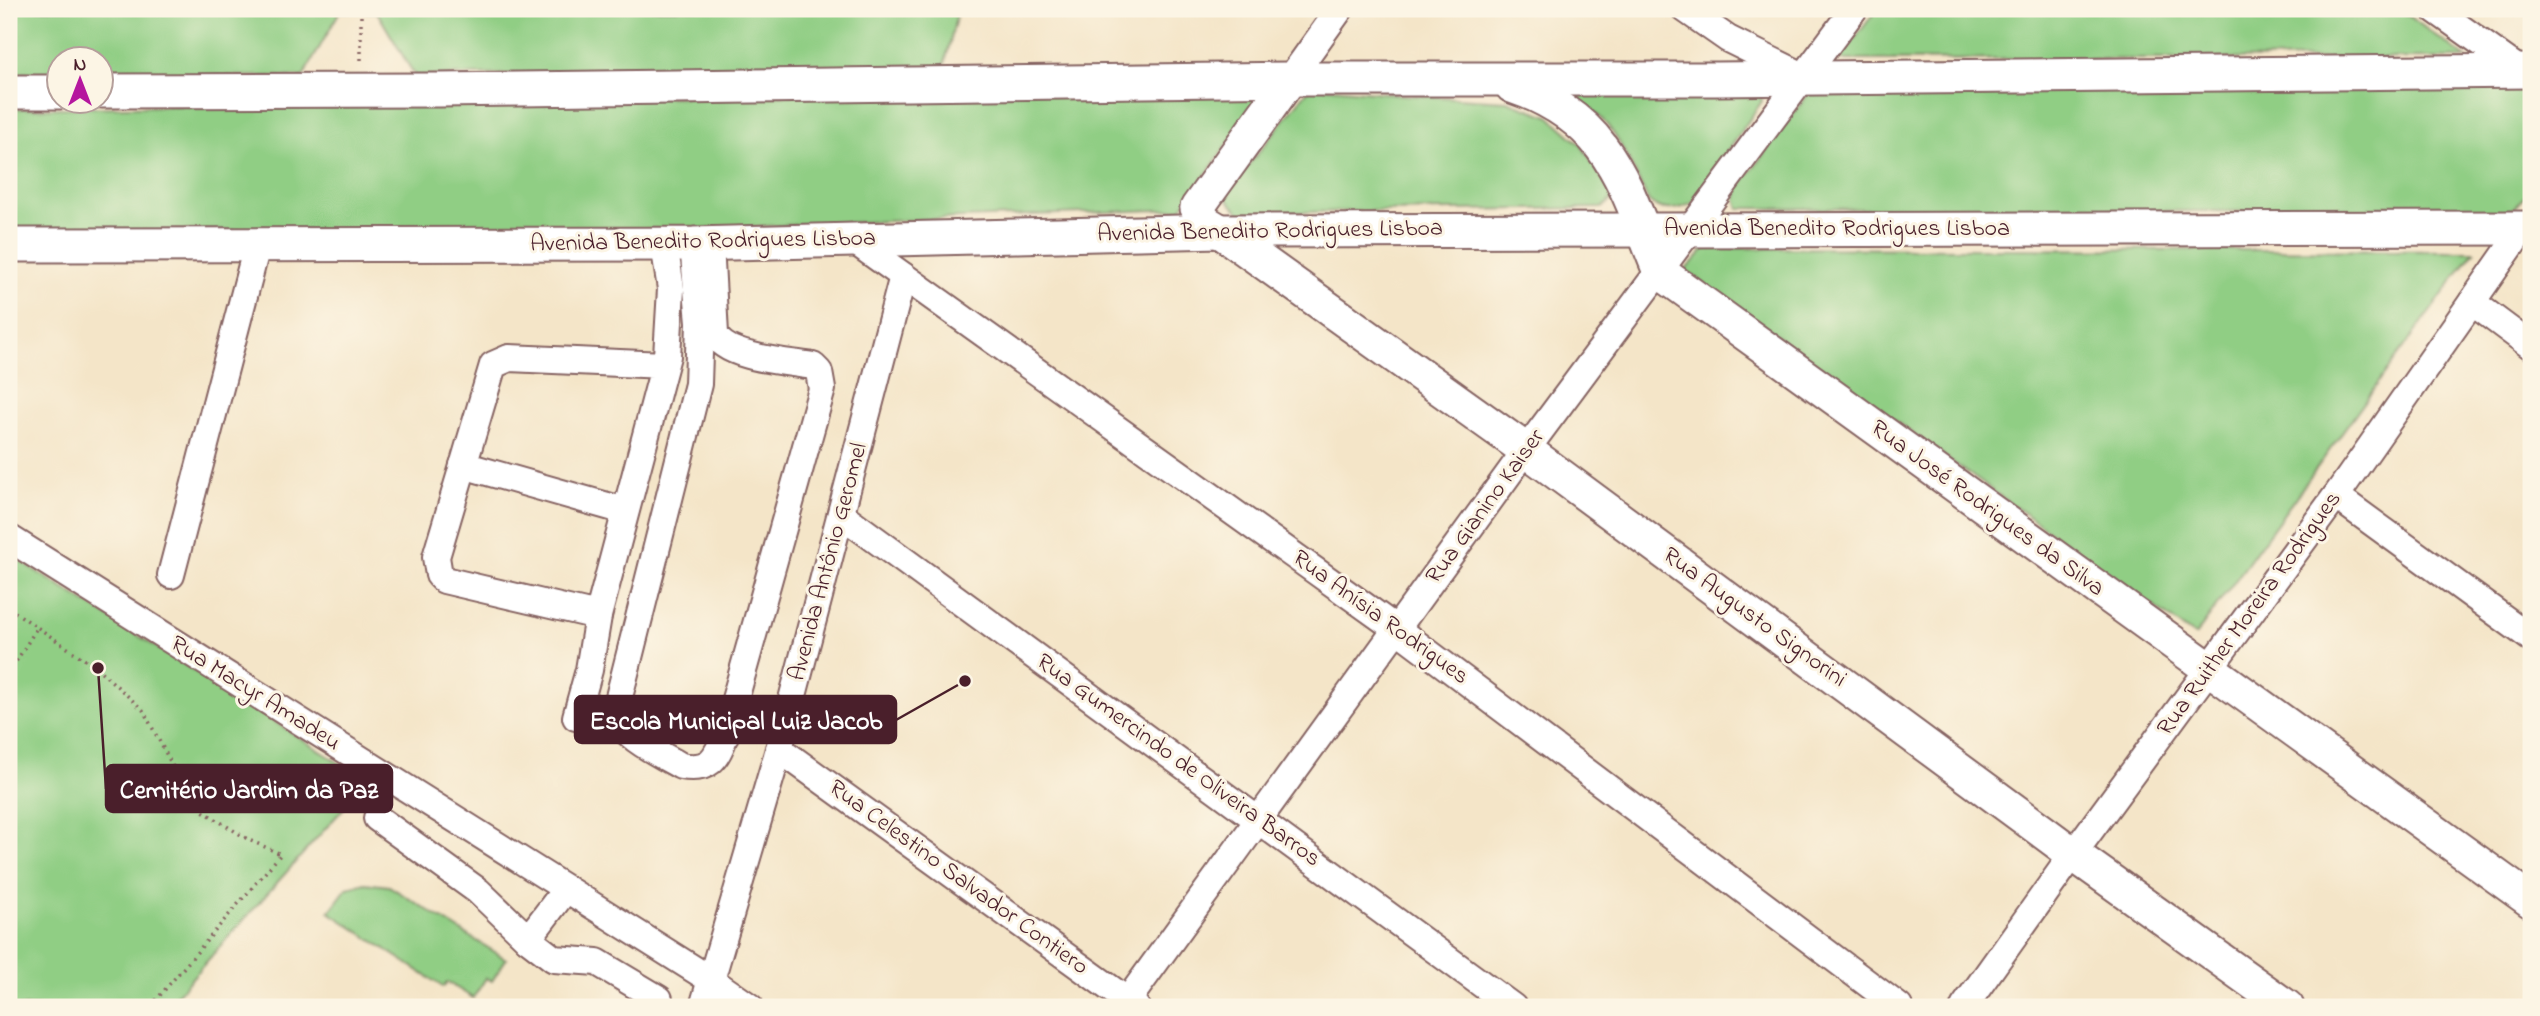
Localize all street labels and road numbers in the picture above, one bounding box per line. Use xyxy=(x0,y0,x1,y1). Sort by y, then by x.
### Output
street label: Avenida Benedito Rodrigues Lisboa xyxy=(1097,211,1443,253)
street label: Avenida Benedito Rodrigues Lisboa xyxy=(1664,212,2010,247)
street label: Avenida Benedito Rodrigues Lisboa xyxy=(530,221,876,263)
street label: Rua José Rodrigues da Silva xyxy=(1863,412,2111,606)
street label: Rua Gianino Kaiser xyxy=(1418,422,1555,592)
street label: Avenida Antônio Geromel xyxy=(780,439,878,685)
street label: Rua Ruither Moreira Rodrigues xyxy=(2149,484,2351,744)
street label: Rua Augusto Signorini xyxy=(1655,539,1853,697)
street label: Rua Anísia Rodrigues xyxy=(1284,542,1476,694)
street label: Rua Macyr Amadeu xyxy=(162,627,347,761)
street label: Rua Gumercindo de Oliveira Barros xyxy=(1028,646,1328,876)
street label: Rua Celestino Salvador Contiero xyxy=(821,772,1095,984)

